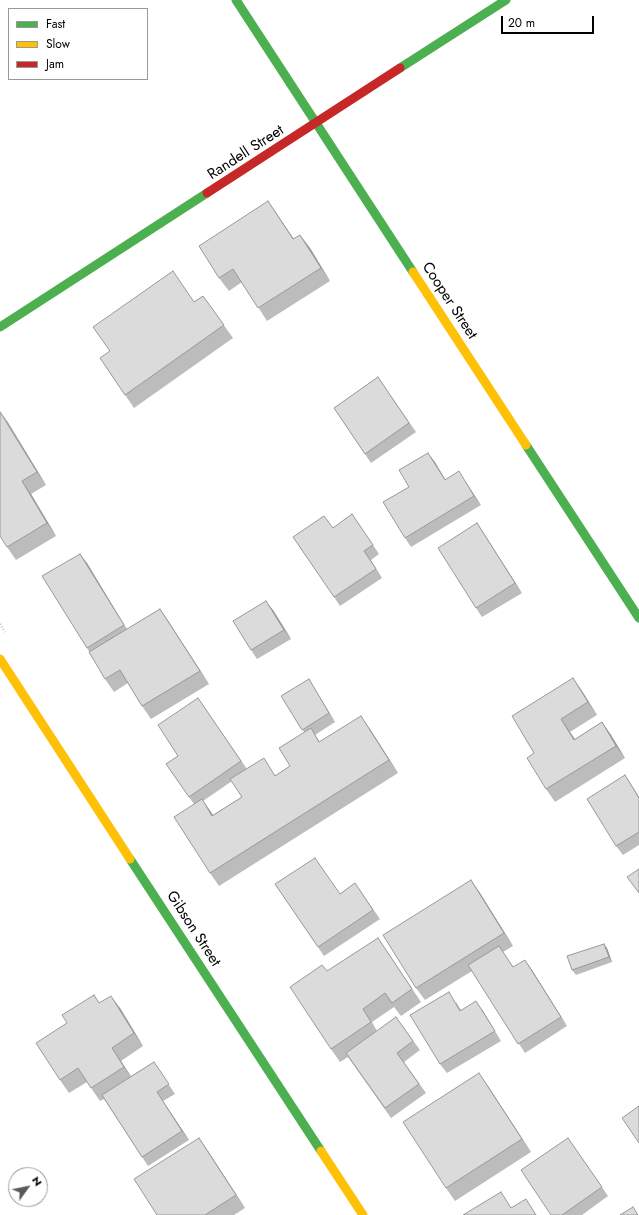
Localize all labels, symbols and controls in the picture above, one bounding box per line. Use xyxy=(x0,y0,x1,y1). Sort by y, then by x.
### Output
legend xyxy=(8,8,148,80)
scale bar xyxy=(503,8,596,34)
text: 20 m xyxy=(508,14,535,32)
text: Fast xyxy=(46,15,65,33)
text: Slow xyxy=(46,35,70,53)
text: Jam xyxy=(46,55,64,73)
street label: Randell Street xyxy=(205,122,287,184)
street label: Cooper Street xyxy=(417,259,481,343)
street label: Gibson Street xyxy=(162,888,224,970)
north arrow xyxy=(8,1167,48,1207)
text: N xyxy=(28,1173,46,1189)

